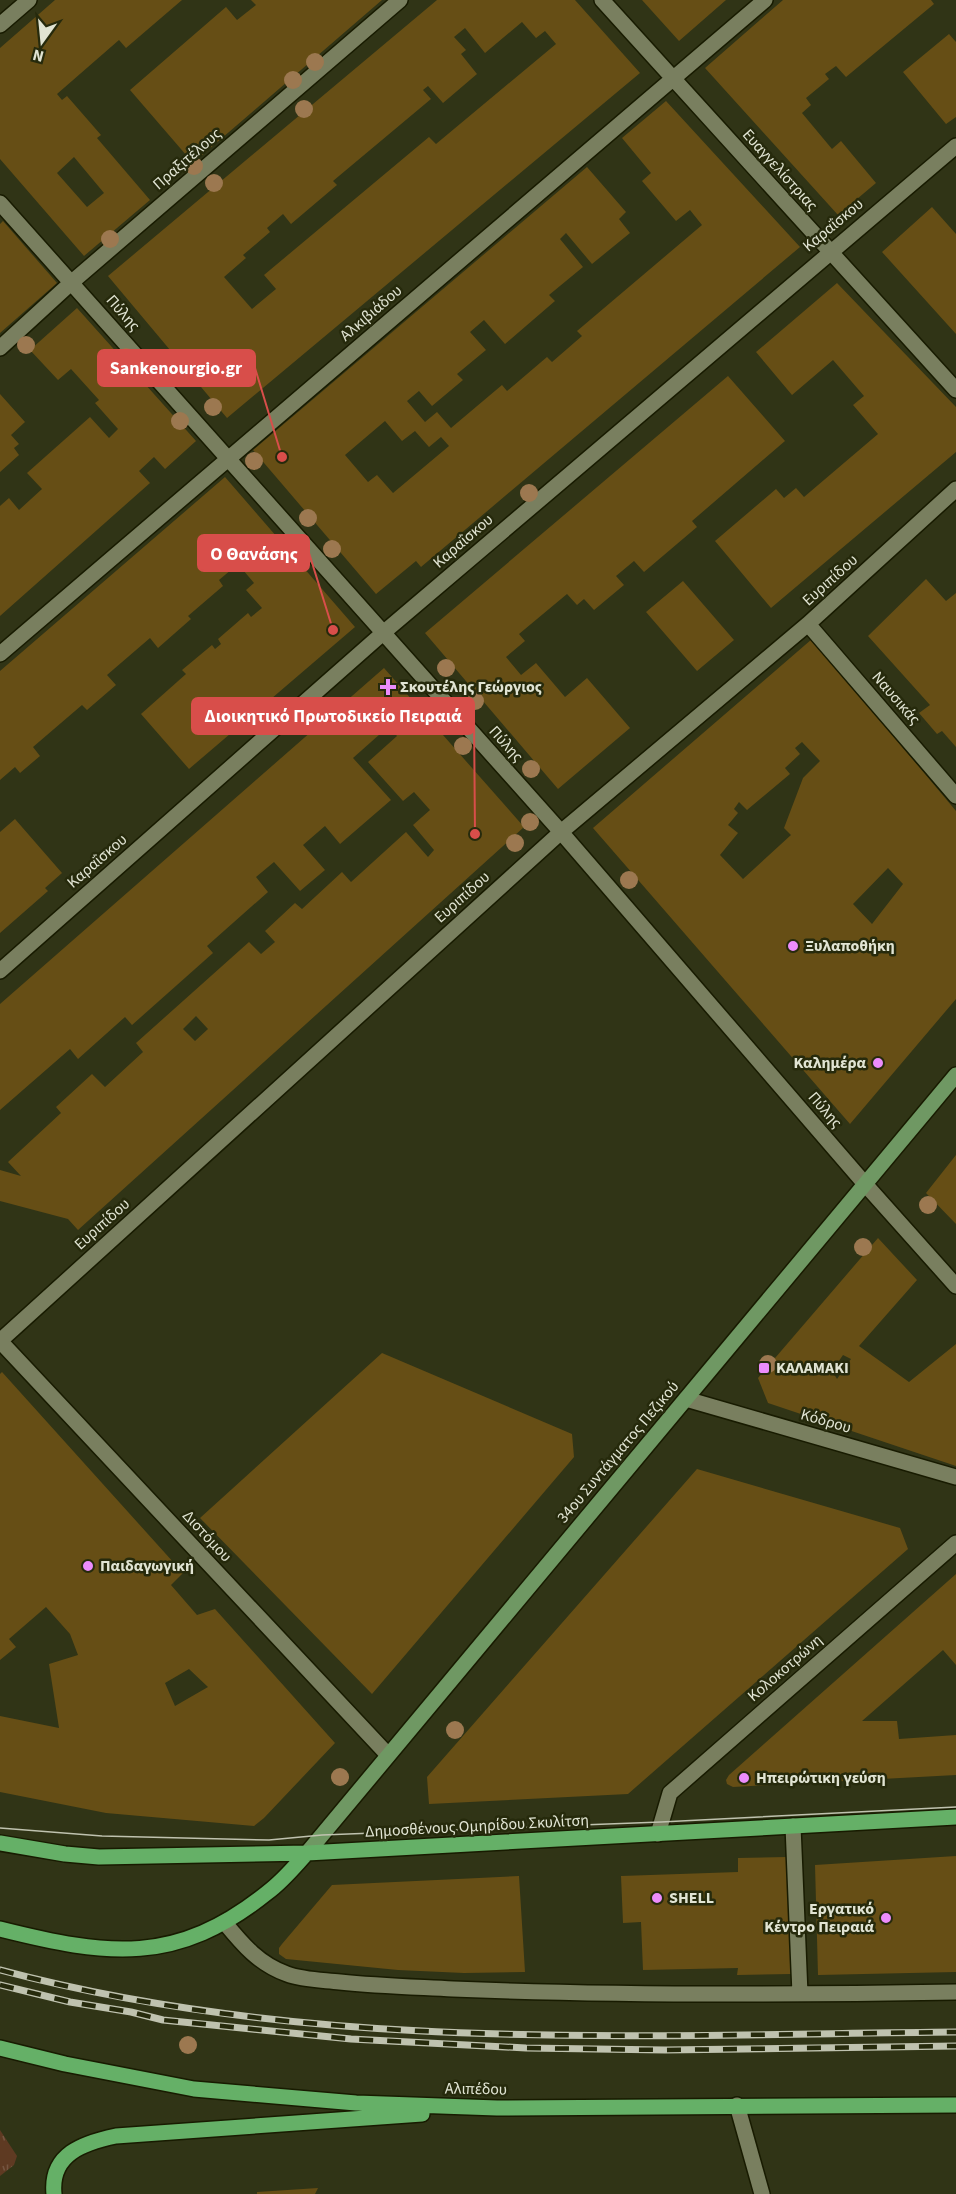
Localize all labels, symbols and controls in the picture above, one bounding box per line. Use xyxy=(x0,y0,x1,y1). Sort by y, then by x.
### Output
north arrow xyxy=(12,12,72,72)
text: N xyxy=(30,44,46,68)
street label: Πραξιτέλους xyxy=(148,123,226,195)
street label: Ευαγγελίστριας xyxy=(737,124,823,216)
street label: Καραΐσκου xyxy=(798,193,868,257)
street label: Αλκιβιάδου xyxy=(335,280,407,346)
street label: Πύλης xyxy=(101,290,145,336)
callout: Sankenourgio.gr xyxy=(98,350,255,386)
text: Sankenourgio.gr xyxy=(110,356,243,381)
street label: Καραΐσκου xyxy=(428,509,498,573)
callout: Ο Θανάσης xyxy=(198,535,309,571)
text: Ο Θανάσης xyxy=(210,542,298,567)
street label: Ευριπίδου xyxy=(797,549,863,611)
street label: Ναυσικάς xyxy=(867,667,925,729)
place label: Σκουτέλης Γεώργιος xyxy=(400,676,542,698)
marker: Σκουτέλης Γεώργιος xyxy=(381,680,395,694)
callout: Διοικητικό Πρωτοδικείο Πειραιά xyxy=(192,698,474,734)
text: Διοικητικό Πρωτοδικείο Πειραιά xyxy=(204,704,462,729)
street label: Πύλης xyxy=(484,721,528,767)
street label: Καραΐσκου xyxy=(62,829,132,893)
street label: Ευριπίδου xyxy=(429,866,495,928)
place label: Ξυλαποθήκη xyxy=(805,935,895,957)
marker: Ξυλαποθήκη xyxy=(786,939,800,953)
place label: Καλημέρα xyxy=(794,1052,866,1074)
marker: Καλημέρα xyxy=(871,1056,885,1070)
street label: Πύλης xyxy=(803,1087,847,1133)
street label: Ευριπίδου xyxy=(69,1193,135,1255)
place label: ΚΑΛΑΜΑΚΙ xyxy=(776,1357,849,1379)
marker: ΚΑΛΑΜΑΚΙ xyxy=(757,1361,771,1375)
street label: 34ου Συντάγματος Πεζικού xyxy=(552,1376,684,1528)
street label: Κόδρου xyxy=(798,1403,854,1439)
street label: Διστόμου xyxy=(177,1505,237,1567)
place label: Παιδαγωγική xyxy=(100,1555,194,1577)
marker: Παιδαγωγική xyxy=(81,1559,95,1573)
street label: Κολοκοτρώνη xyxy=(743,1629,827,1707)
place label: Ηπειρώτικη γεύση xyxy=(756,1767,886,1789)
marker: Ηπειρώτικη γεύση xyxy=(737,1771,751,1785)
street label: Δημοσθένους Ομηρίδου Σκυλίτση xyxy=(364,1809,590,1843)
place label: SHELL xyxy=(669,1887,714,1909)
marker: SHELL xyxy=(650,1891,664,1905)
place label: Εργατικό Κέντρο Πειραιά xyxy=(764,1898,874,1938)
marker: Εργατικό Κέντρο Πειραιά xyxy=(879,1911,893,1925)
street label: Αλιπέδου xyxy=(445,2077,507,2101)

